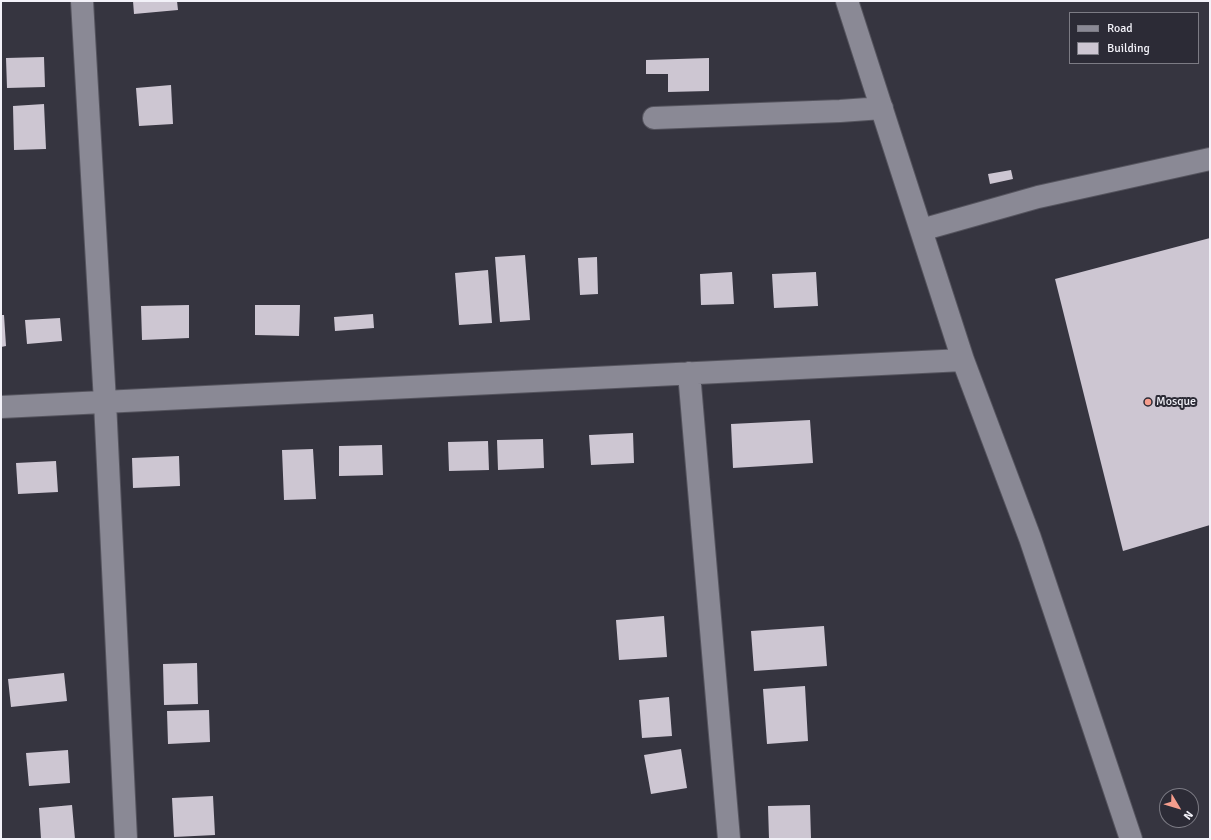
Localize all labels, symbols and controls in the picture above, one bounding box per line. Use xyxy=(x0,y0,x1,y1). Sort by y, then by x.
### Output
legend xyxy=(1069,12,1199,64)
text: Road xyxy=(1107,21,1133,36)
text: Building xyxy=(1107,41,1150,56)
place label: Mosque xyxy=(1156,395,1196,409)
marker: Mosque xyxy=(1143,397,1153,407)
north arrow xyxy=(1159,788,1199,828)
text: N xyxy=(1181,808,1196,822)

